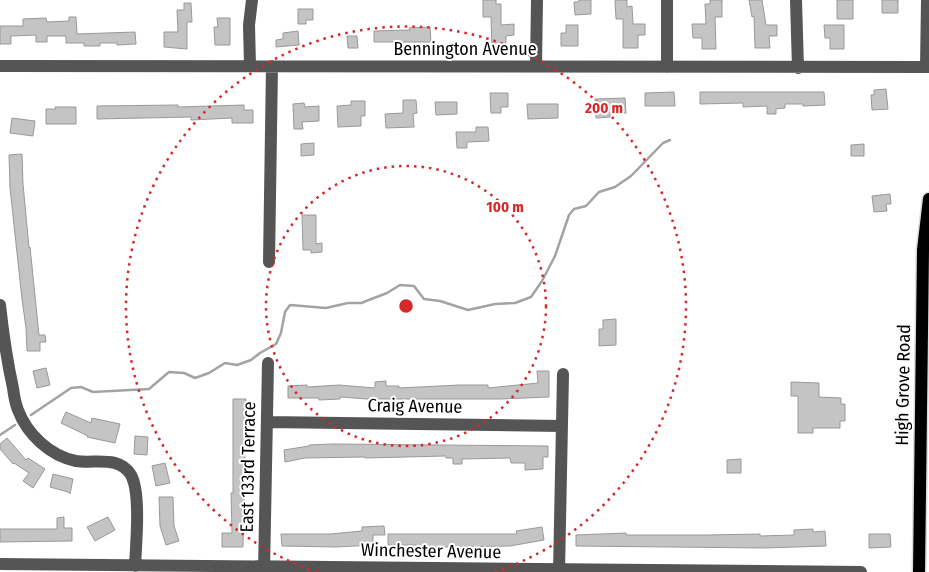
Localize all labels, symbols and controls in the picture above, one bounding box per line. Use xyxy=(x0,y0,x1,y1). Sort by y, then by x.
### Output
street label: Bennington Avenue xyxy=(393,38,537,60)
text: 200 m xyxy=(584,99,623,117)
text: 100 m xyxy=(486,198,524,216)
centre of rings xyxy=(397,297,415,315)
street label: High Grove Road xyxy=(891,324,915,446)
street label: Craig Avenue xyxy=(367,394,463,418)
street label: East 133rd Terrace xyxy=(236,401,260,533)
street label: Winchester Avenue xyxy=(361,539,501,563)

